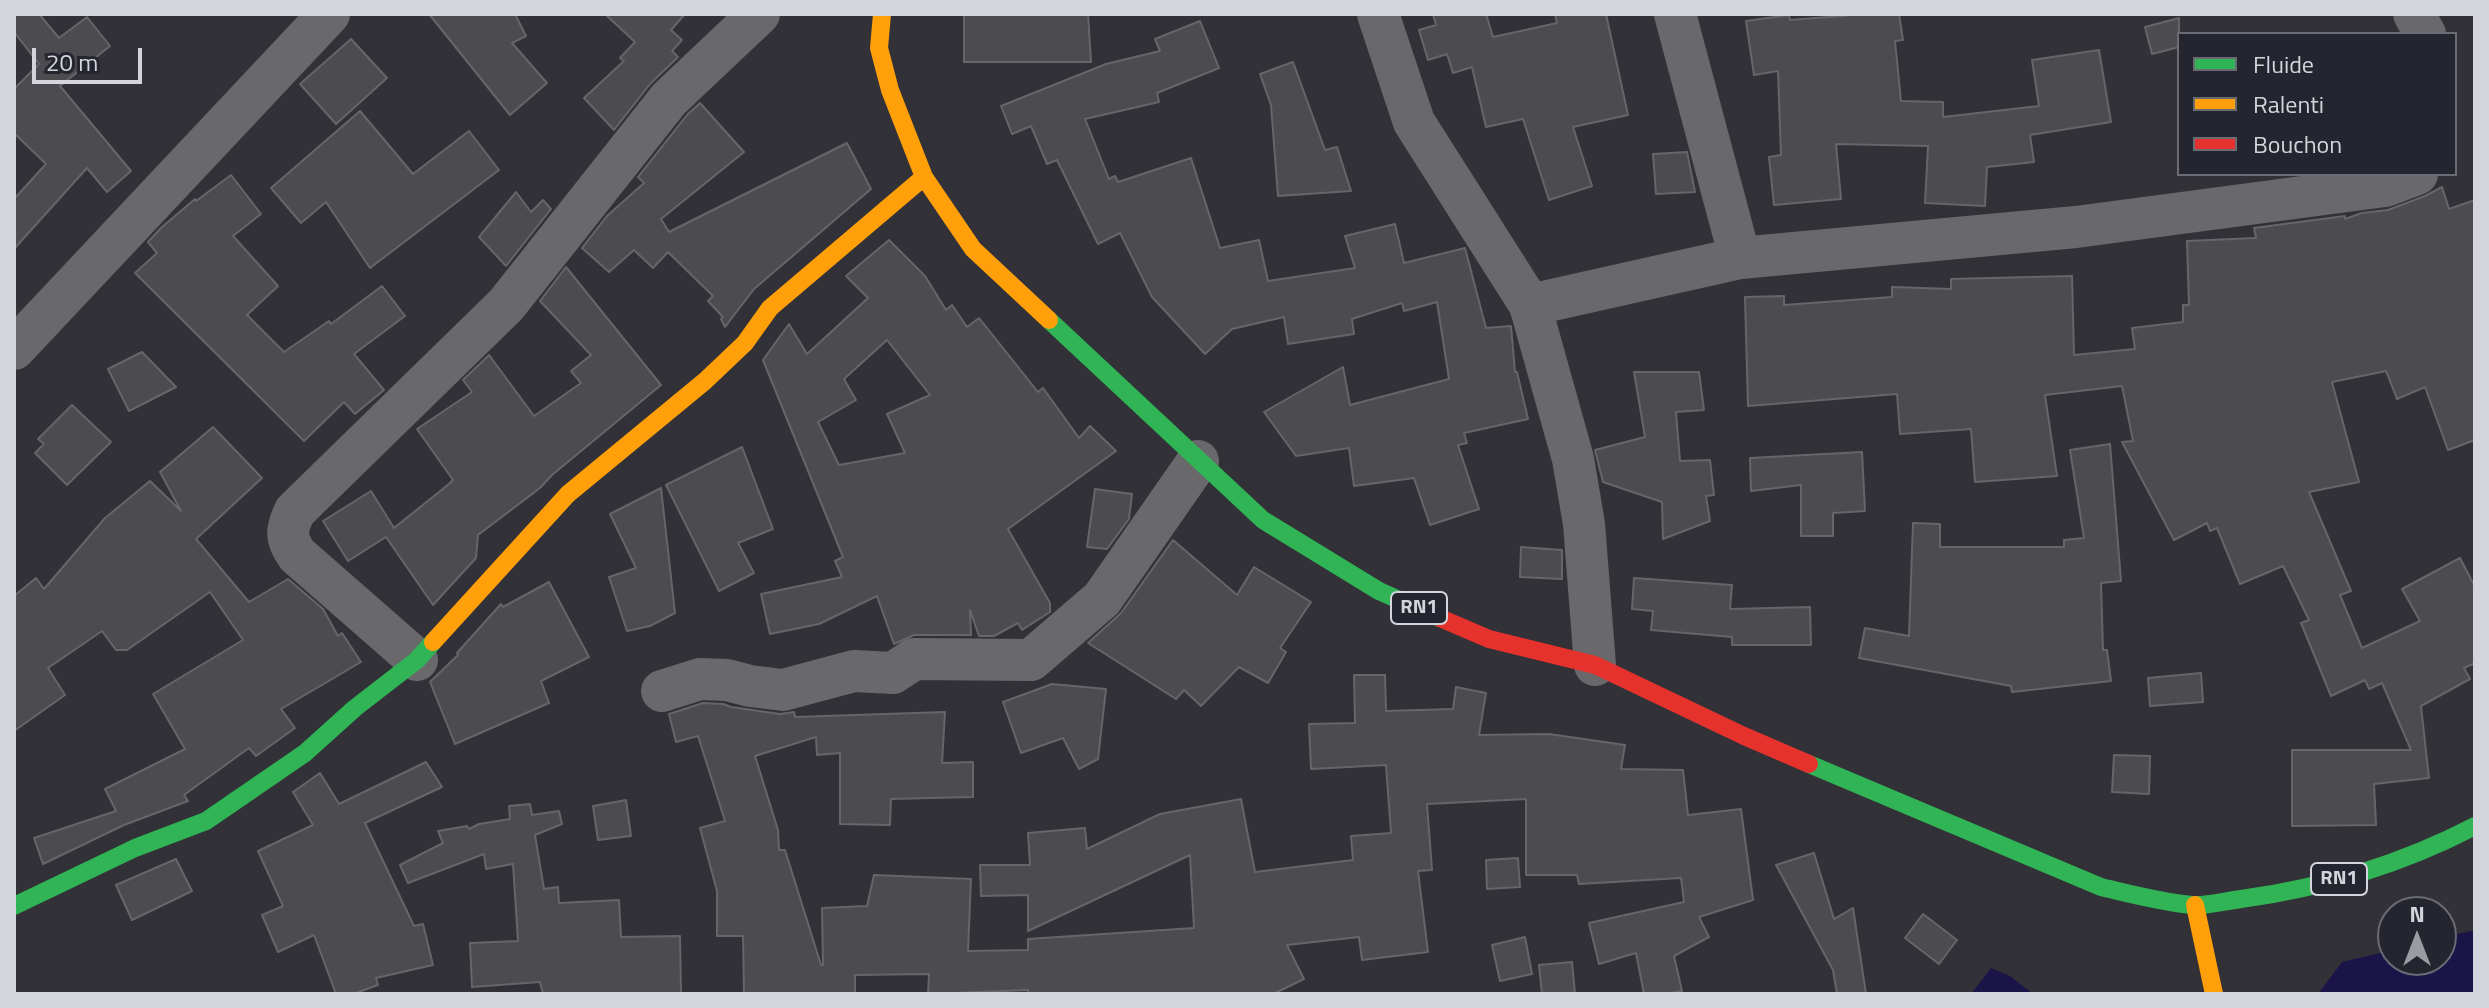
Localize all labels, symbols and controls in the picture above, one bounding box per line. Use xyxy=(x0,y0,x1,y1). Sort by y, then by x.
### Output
scale bar xyxy=(36,32,146,82)
legend xyxy=(2177,32,2457,176)
text: 20 m xyxy=(46,44,98,80)
text: Fluide xyxy=(2253,46,2314,82)
text: Ralenti xyxy=(2253,86,2324,122)
text: Bouchon xyxy=(2253,126,2342,162)
road number: RN1 xyxy=(1391,592,1447,624)
road number: RN1 xyxy=(2311,863,2367,895)
north arrow xyxy=(2377,896,2457,976)
text: N xyxy=(2409,897,2425,931)

